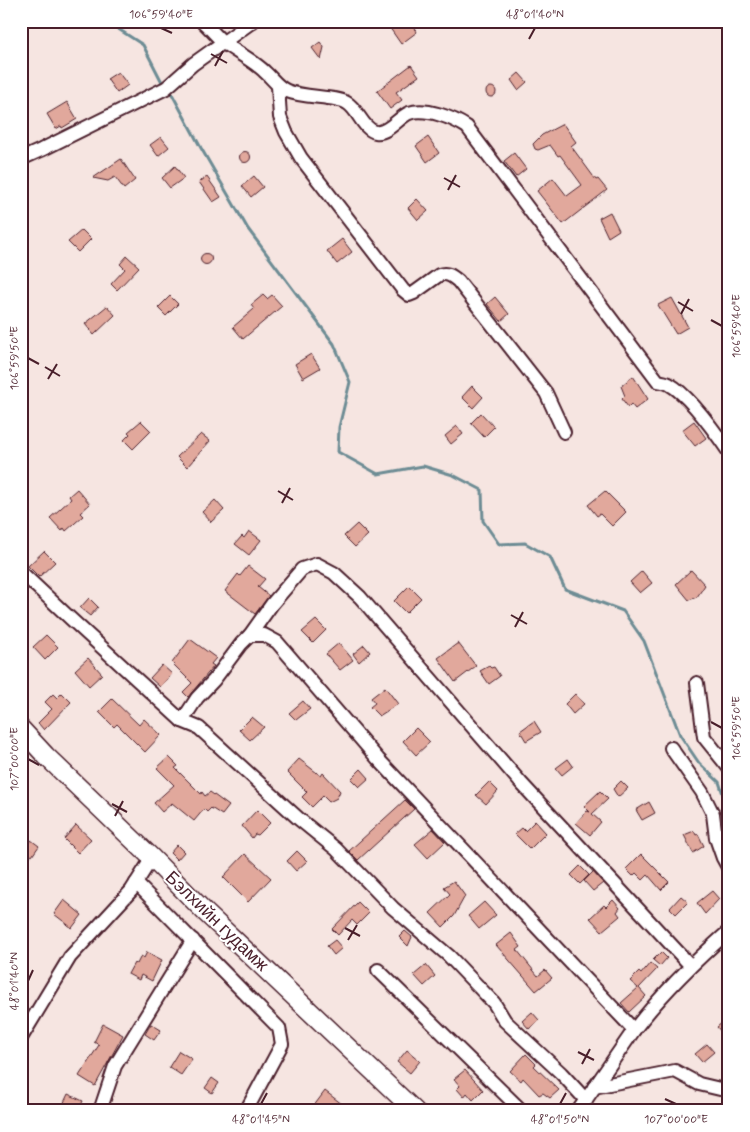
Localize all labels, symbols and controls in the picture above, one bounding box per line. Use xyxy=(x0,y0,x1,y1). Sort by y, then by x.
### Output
text: 106°59'40"E xyxy=(129,7,193,23)
text: 48°01'40"N xyxy=(506,7,564,23)
text: 106°59'40"E xyxy=(729,294,745,358)
text: 106°59'50"E xyxy=(7,326,23,390)
text: 106°59'50"E xyxy=(729,696,745,760)
text: 107°00'00"E xyxy=(7,727,23,791)
street label: Бэлхийн гудамж xyxy=(159,866,273,977)
text: 48°01'40"N xyxy=(7,952,23,1010)
text: 48°01'45"N xyxy=(232,1112,290,1128)
text: 48°01'50"N xyxy=(531,1112,589,1128)
text: 107°00'00"E xyxy=(644,1112,708,1128)

